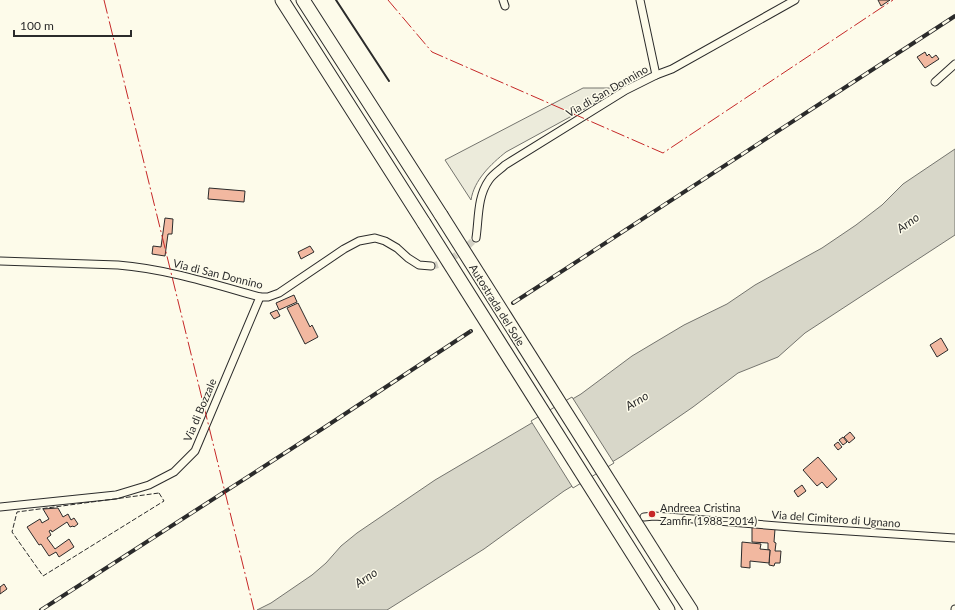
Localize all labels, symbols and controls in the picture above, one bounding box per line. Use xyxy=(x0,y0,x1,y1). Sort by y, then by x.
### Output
scale bar xyxy=(14,12,131,38)
text: 100 m xyxy=(20,18,54,33)
street label: Via di San Donnino xyxy=(564,62,650,119)
water label: Arno xyxy=(893,209,922,236)
street label: Via di San Donnino xyxy=(172,256,264,291)
street label: Autostrada del Sole xyxy=(467,261,528,348)
street label: Via di Bozzale xyxy=(180,376,219,443)
water label: Arno xyxy=(622,388,651,414)
place label: Andreea Cristina Zamfir (1988–2014) xyxy=(660,501,757,527)
street label: Via del Cimitero di Ugnano xyxy=(771,508,901,529)
marker: Andreea Cristina Zamfir (1988–2014) xyxy=(647,509,657,519)
water label: Arno xyxy=(351,565,380,591)

